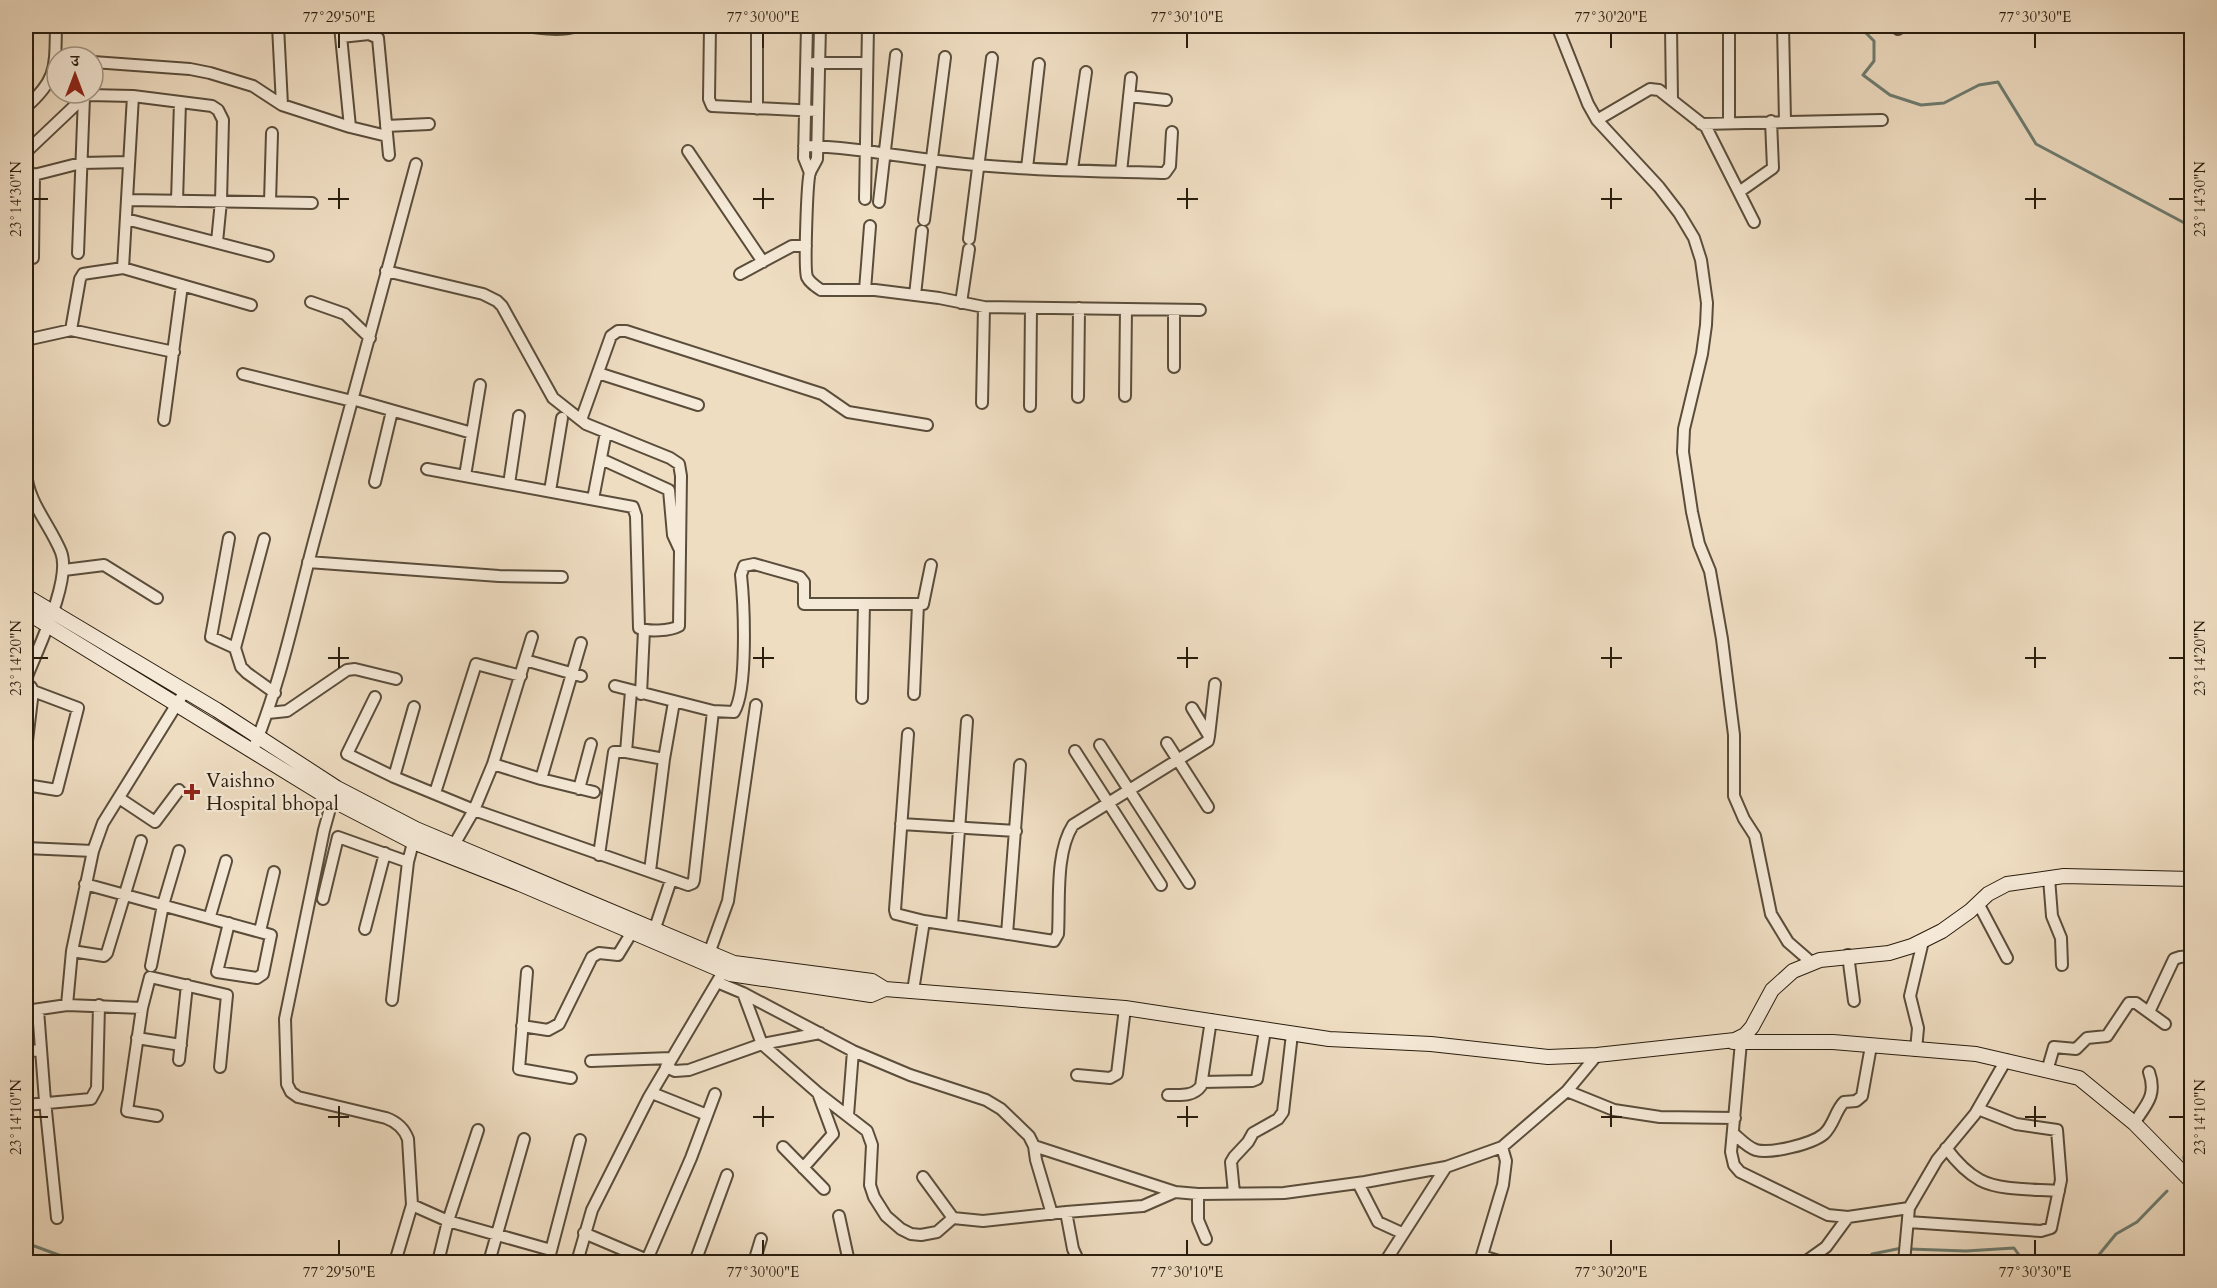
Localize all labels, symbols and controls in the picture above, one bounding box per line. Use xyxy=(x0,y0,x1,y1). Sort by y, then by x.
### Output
text: 77°29'50"E xyxy=(303,7,375,27)
text: 77°30'00"E xyxy=(727,7,799,27)
text: 77°30'10"E xyxy=(1151,7,1223,27)
text: 77°30'20"E xyxy=(1575,7,1647,27)
text: 77°30'30"E xyxy=(1999,7,2071,27)
north arrow xyxy=(45,45,105,105)
text: उ xyxy=(70,50,81,72)
text: 23°14'30"N xyxy=(6,161,26,237)
text: 23°14'30"N xyxy=(2190,161,2210,237)
text: 23°14'20"N xyxy=(6,620,26,696)
text: 23°14'20"N xyxy=(2190,620,2210,696)
place label: Vaishno Hospital bhopal xyxy=(206,767,339,817)
marker: Vaishno Hospital bhopal xyxy=(183,783,201,801)
text: 23°14'10"N xyxy=(6,1079,26,1155)
text: 23°14'10"N xyxy=(2190,1079,2210,1155)
text: 77°29'50"E xyxy=(303,1262,375,1282)
text: 77°30'00"E xyxy=(727,1262,799,1282)
text: 77°30'10"E xyxy=(1151,1262,1223,1282)
text: 77°30'20"E xyxy=(1575,1262,1647,1282)
text: 77°30'30"E xyxy=(1999,1262,2071,1282)

